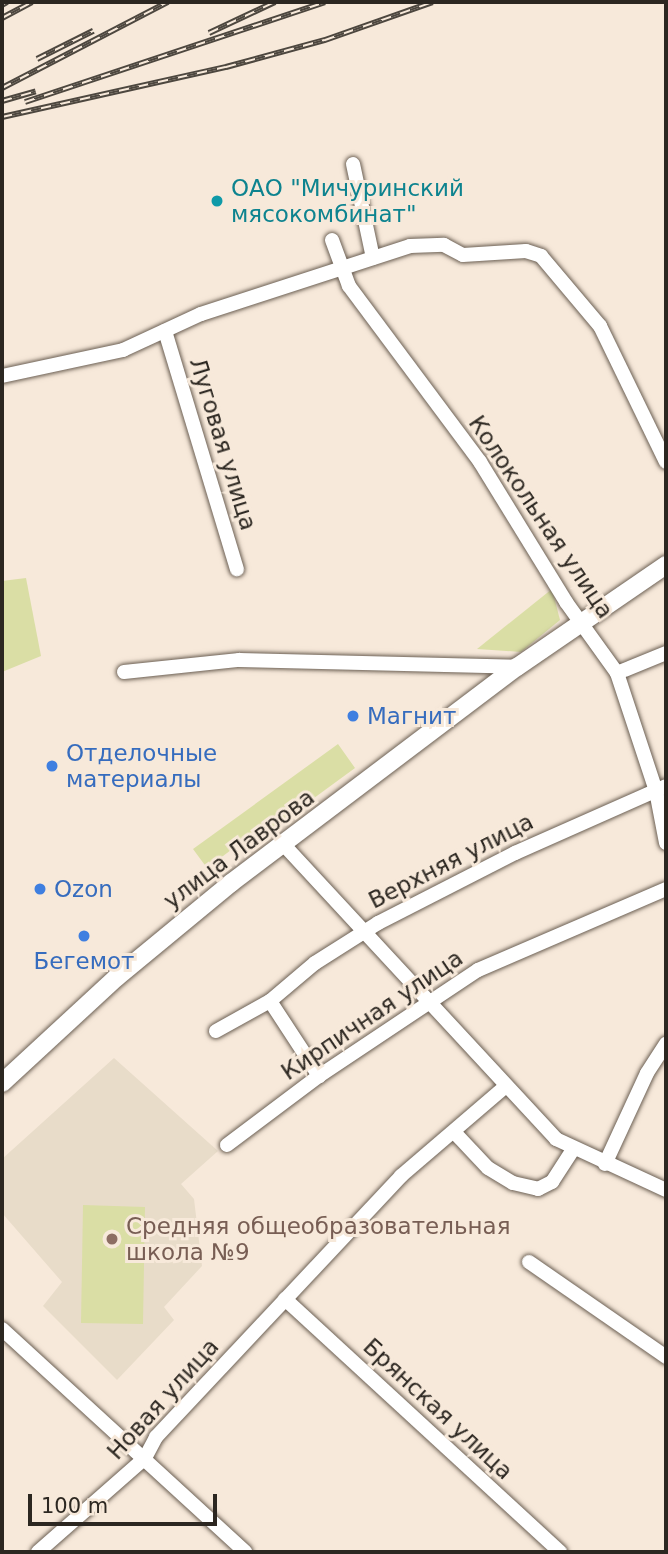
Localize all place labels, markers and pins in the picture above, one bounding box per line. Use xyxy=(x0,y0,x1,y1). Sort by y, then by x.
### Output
place label: ОАО "Мичуринский мясокомбинат" xyxy=(231,174,464,228)
marker: ОАО "Мичуринский мясокомбинат" xyxy=(209,193,225,209)
place label: Магнит xyxy=(367,702,456,730)
marker: Магнит xyxy=(345,708,361,724)
place label: Отделочные материалы xyxy=(66,739,217,793)
marker: Отделочные материалы xyxy=(44,758,60,774)
place label: Ozon xyxy=(54,875,113,903)
marker: Ozon xyxy=(32,881,48,897)
marker: Бегемот xyxy=(76,928,92,944)
place label: Бегемот xyxy=(34,947,134,975)
place label: Средняя общеобразовательная школа №9 xyxy=(126,1212,510,1266)
marker: Средняя общеобразовательная школа №9 xyxy=(104,1231,120,1247)

